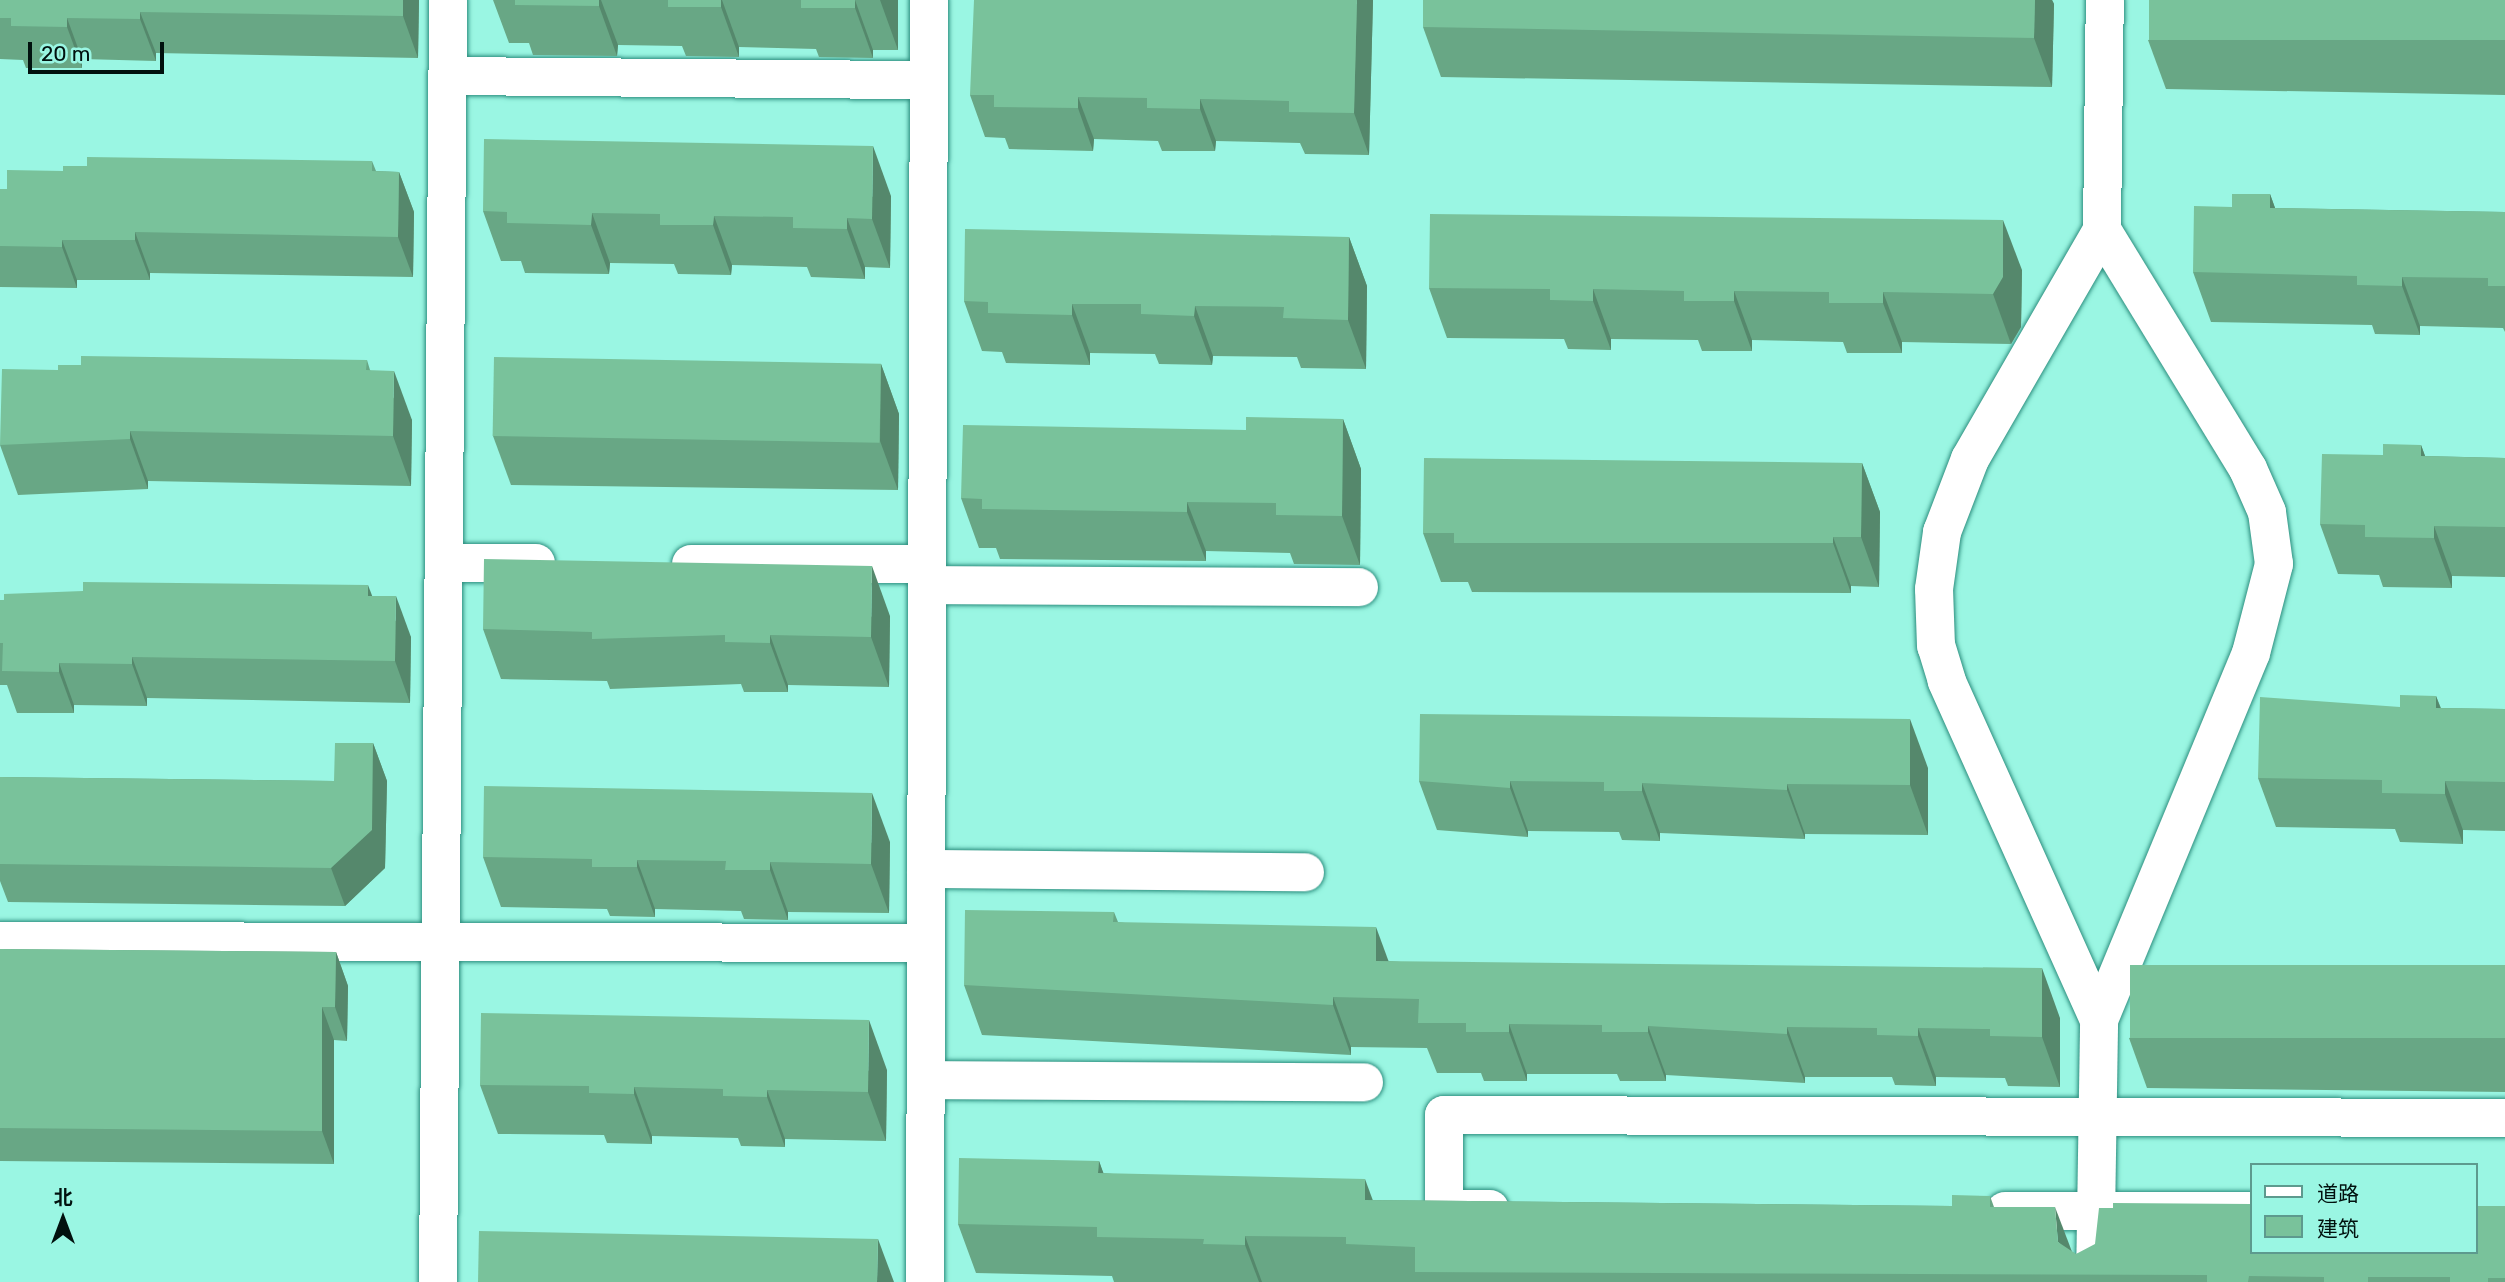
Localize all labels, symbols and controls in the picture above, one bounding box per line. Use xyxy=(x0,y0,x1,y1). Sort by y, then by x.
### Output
scale bar xyxy=(32,28,168,72)
text: 20 m xyxy=(41,41,90,66)
legend xyxy=(2250,1163,2477,1254)
text: 道路 xyxy=(2317,1181,2359,1206)
north arrow xyxy=(28,1184,98,1254)
text: 北 xyxy=(53,1186,73,1209)
text: 建筑 xyxy=(2317,1216,2359,1241)

